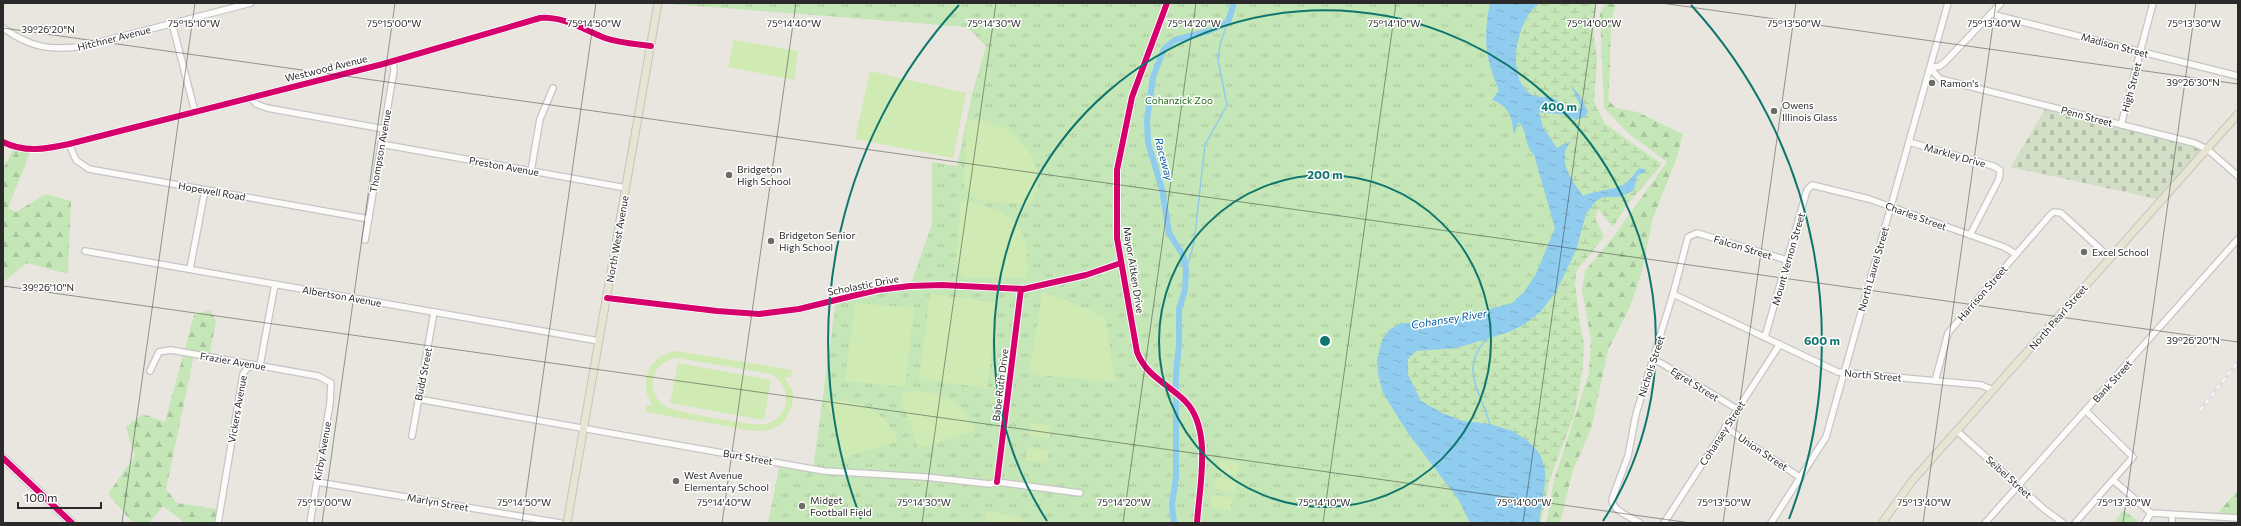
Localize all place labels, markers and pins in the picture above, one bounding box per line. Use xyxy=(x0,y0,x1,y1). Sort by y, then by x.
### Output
place label: Ramon's xyxy=(1940,77,1979,89)
marker: Ramon's xyxy=(1927,78,1937,88)
place label: Owens Illinois Glass xyxy=(1782,99,1838,123)
marker: Owens Illinois Glass xyxy=(1769,106,1779,116)
place label: Bridgeton High School xyxy=(737,163,791,187)
marker: Bridgeton High School xyxy=(724,170,734,180)
place label: Bridgeton Senior High School xyxy=(779,229,855,253)
marker: Bridgeton Senior High School xyxy=(766,236,776,246)
place label: Excel School xyxy=(2092,246,2149,258)
marker: Excel School xyxy=(2079,247,2089,257)
centre of rings xyxy=(1318,334,1332,348)
place label: West Avenue Elementary School xyxy=(684,469,769,493)
marker: West Avenue Elementary School xyxy=(671,476,681,486)
place label: Midget Football Field xyxy=(810,494,872,518)
marker: Midget Football Field xyxy=(797,501,807,511)

